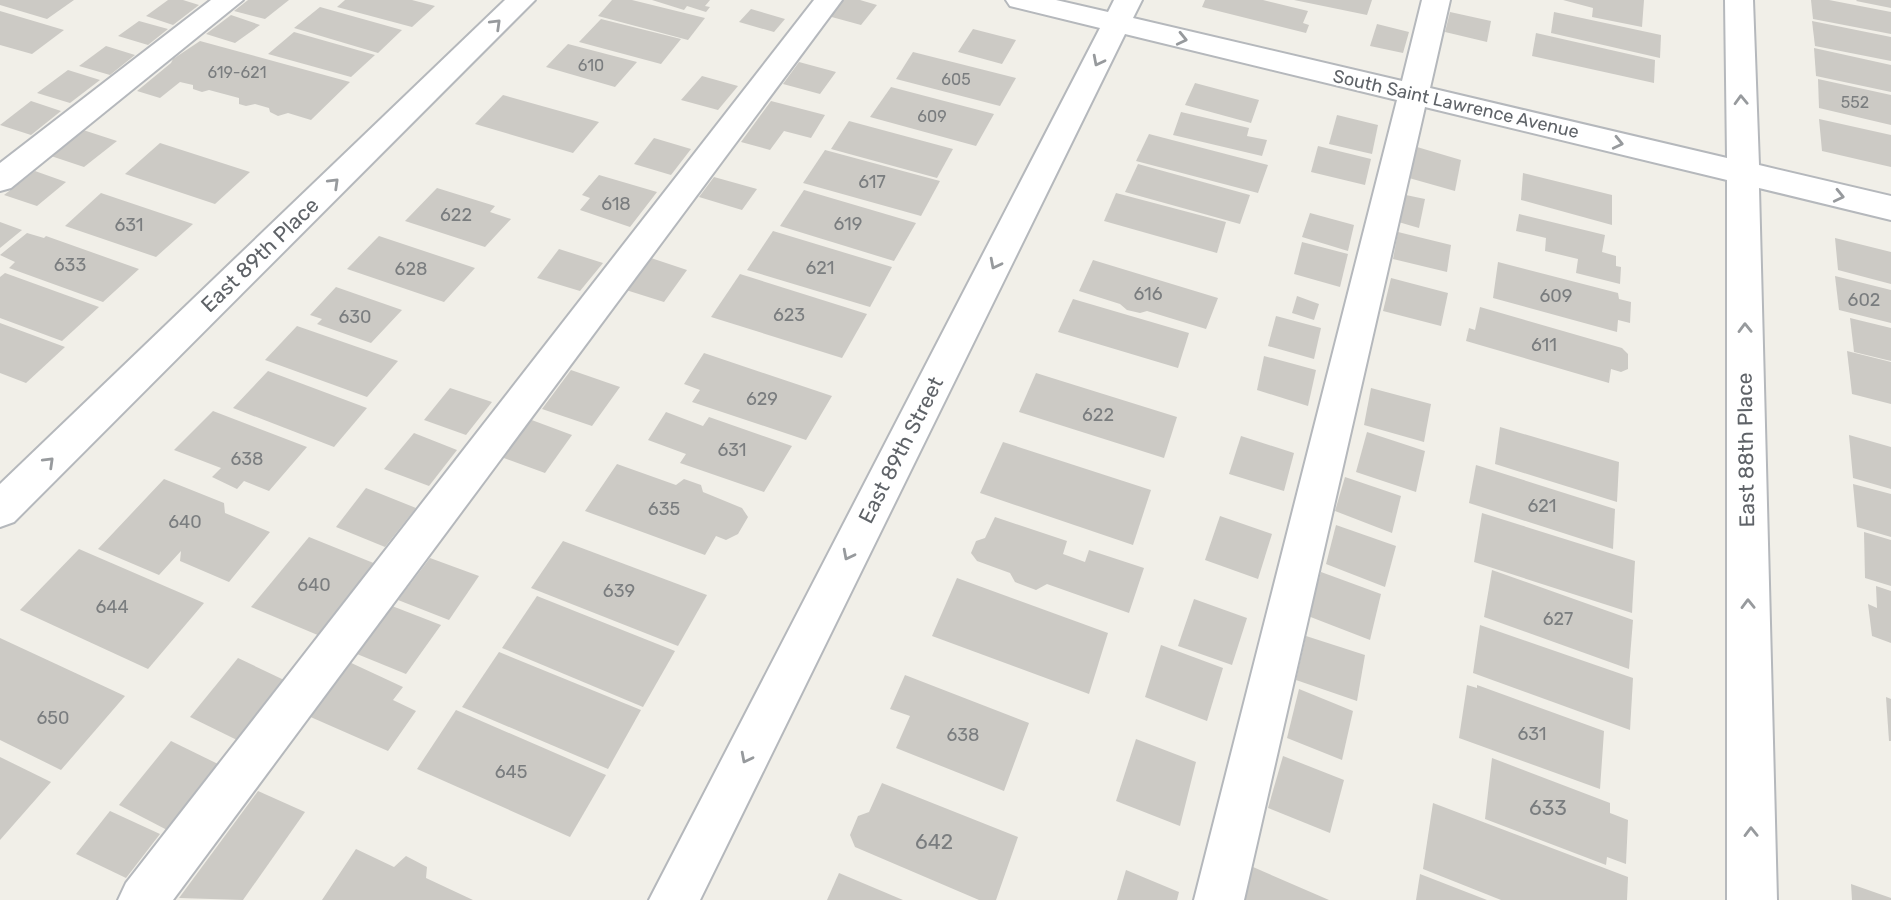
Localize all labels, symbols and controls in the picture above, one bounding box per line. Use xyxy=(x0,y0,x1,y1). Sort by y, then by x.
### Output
one-way arrow xyxy=(488,19,501,32)
one-way arrow xyxy=(1176,31,1188,45)
one-way arrow xyxy=(1092,54,1106,66)
house number: 610 xyxy=(578,56,604,75)
house number: 619-621 xyxy=(207,63,267,82)
street label: South Saint Lawrence Avenue xyxy=(1331,65,1581,143)
house number: 605 xyxy=(941,70,971,89)
house number: 552 xyxy=(1841,93,1869,112)
one-way arrow xyxy=(1734,95,1749,106)
house number: 609 xyxy=(917,107,947,126)
one-way arrow xyxy=(1612,135,1624,149)
house number: 617 xyxy=(858,171,886,193)
one-way arrow xyxy=(326,179,339,192)
one-way arrow xyxy=(1833,188,1845,202)
street label: East 89th Place xyxy=(196,192,324,317)
house number: 618 xyxy=(601,193,631,215)
house number: 622 xyxy=(440,204,472,226)
house number: 619 xyxy=(834,213,862,235)
house number: 631 xyxy=(114,214,144,236)
house number: 633 xyxy=(54,254,86,276)
house number: 621 xyxy=(805,257,835,279)
one-way arrow xyxy=(990,257,1004,269)
house number: 628 xyxy=(395,258,427,280)
house number: 616 xyxy=(1134,283,1163,305)
house number: 609 xyxy=(1540,285,1572,307)
house number: 602 xyxy=(1848,289,1880,311)
house number: 623 xyxy=(773,304,805,326)
house number: 630 xyxy=(338,306,372,328)
one-way arrow xyxy=(1737,322,1753,333)
house number: 611 xyxy=(1531,334,1557,356)
street label: East 89th Street xyxy=(853,372,948,527)
street label: East 88th Place xyxy=(1732,372,1759,528)
house number: 629 xyxy=(746,388,778,410)
house number: 622 xyxy=(1082,404,1114,426)
house number: 631 xyxy=(717,439,747,461)
house number: 638 xyxy=(230,448,264,470)
one-way arrow xyxy=(41,458,54,471)
house number: 621 xyxy=(1527,495,1557,517)
house number: 635 xyxy=(648,498,680,520)
house number: 640 xyxy=(168,511,202,533)
one-way arrow xyxy=(843,548,857,560)
house number: 640 xyxy=(297,574,331,596)
house number: 639 xyxy=(603,580,635,602)
house number: 644 xyxy=(95,596,129,618)
one-way arrow xyxy=(1740,599,1756,609)
house number: 627 xyxy=(1543,608,1573,630)
house number: 650 xyxy=(37,707,69,729)
house number: 631 xyxy=(1517,723,1547,745)
house number: 638 xyxy=(946,724,980,746)
one-way arrow xyxy=(740,751,754,763)
house number: 645 xyxy=(495,761,527,783)
house number: 633 xyxy=(1529,795,1567,820)
one-way arrow xyxy=(1743,826,1759,837)
house number: 642 xyxy=(915,829,953,854)

